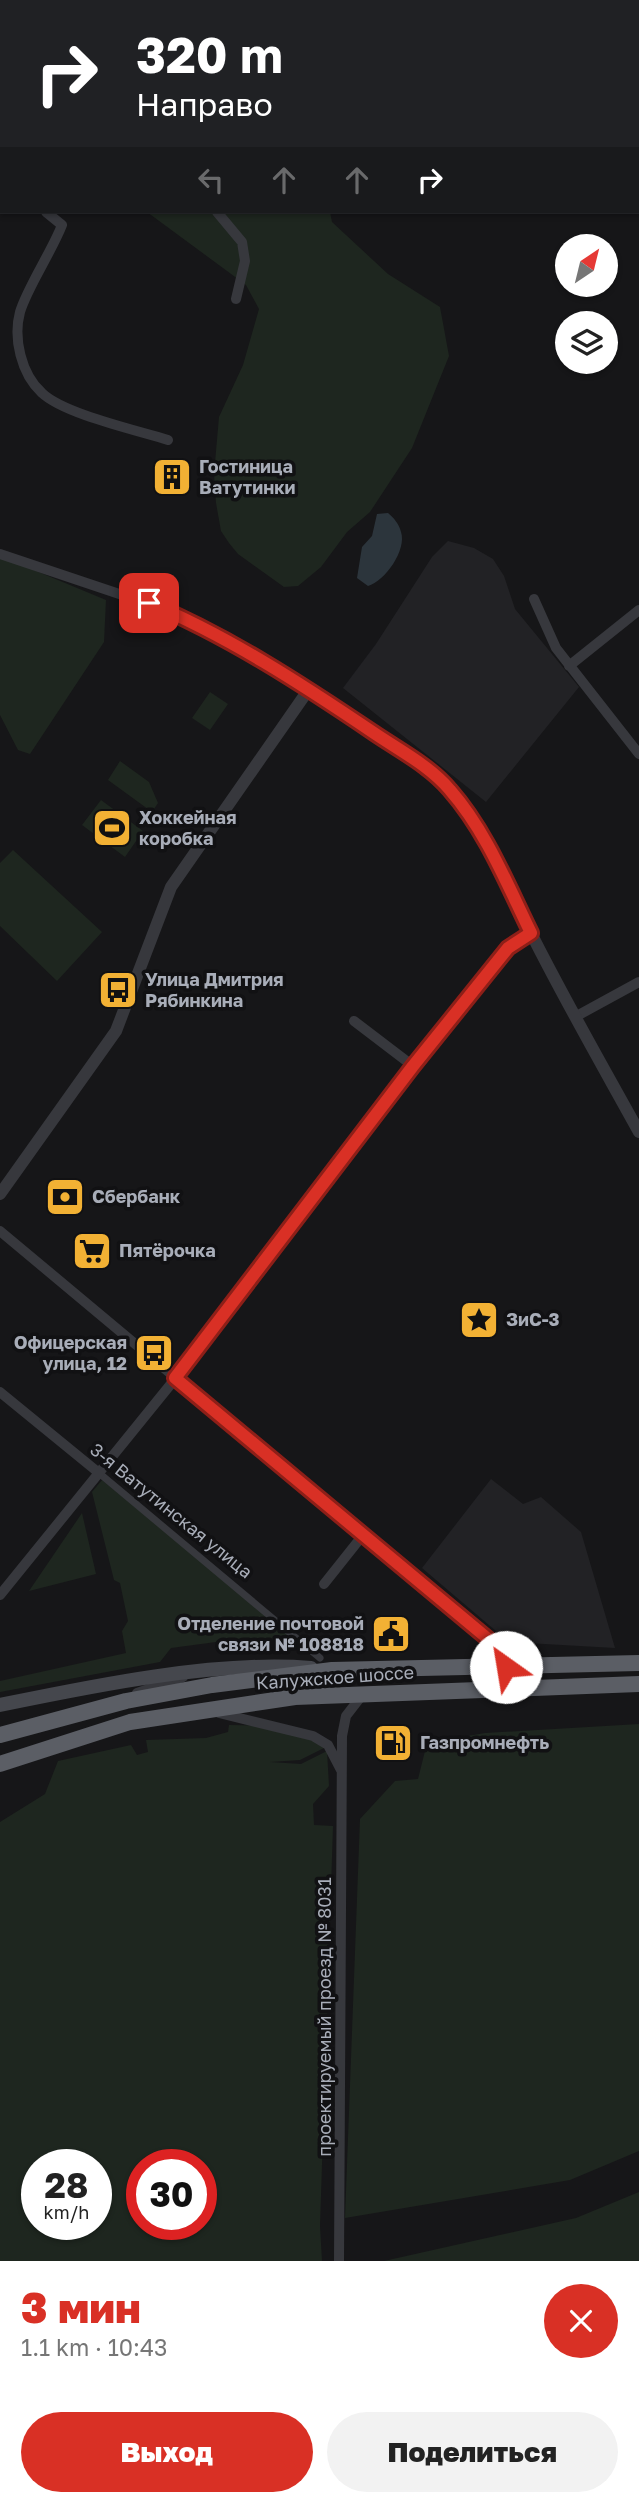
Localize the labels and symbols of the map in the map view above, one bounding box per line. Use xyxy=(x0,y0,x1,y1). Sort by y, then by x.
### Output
north arrow xyxy=(555,234,618,298)
place label: Гостиница Ватутинки xyxy=(199,455,296,498)
building icon: Гостиница Ватутинки xyxy=(151,456,193,498)
pin xyxy=(119,573,179,633)
place label: Хоккейная коробка xyxy=(139,806,236,849)
sports icon: Хоккейная коробка xyxy=(91,807,133,849)
place label: Улица Дмитрия Рябинкина xyxy=(145,968,284,1011)
bus stop icon: Улица Дмитрия Рябинкина xyxy=(97,969,139,1011)
bank icon: Сбербанк xyxy=(44,1176,86,1218)
place label: Сбербанк xyxy=(92,1185,181,1207)
supermarket icon: Пятёрочка xyxy=(71,1230,113,1272)
place label: Пятёрочка xyxy=(119,1239,216,1261)
place icon: ЗиС-3 xyxy=(458,1299,500,1341)
place label: ЗиС-3 xyxy=(506,1308,560,1330)
place label: Офицерская улица, 12 xyxy=(14,1331,127,1374)
bus stop icon: Офицерская улица, 12 xyxy=(133,1332,175,1374)
street label: 3-я Ватутинская улица xyxy=(86,1438,257,1582)
place label: Отделение почтовой связи № 108818 xyxy=(177,1612,364,1655)
public building icon: Отделение почтовой связи № 108818 xyxy=(370,1613,412,1655)
position arrow xyxy=(469,1630,543,1704)
street label: Калужское шоссе xyxy=(255,1661,415,1694)
fuel station icon: Газпромнефть xyxy=(372,1722,414,1764)
place label: Газпромнефть xyxy=(420,1731,549,1753)
street label: проектируемый проезд № 8031 xyxy=(313,1877,335,2157)
speed limit sign: 30 xyxy=(126,2149,217,2240)

